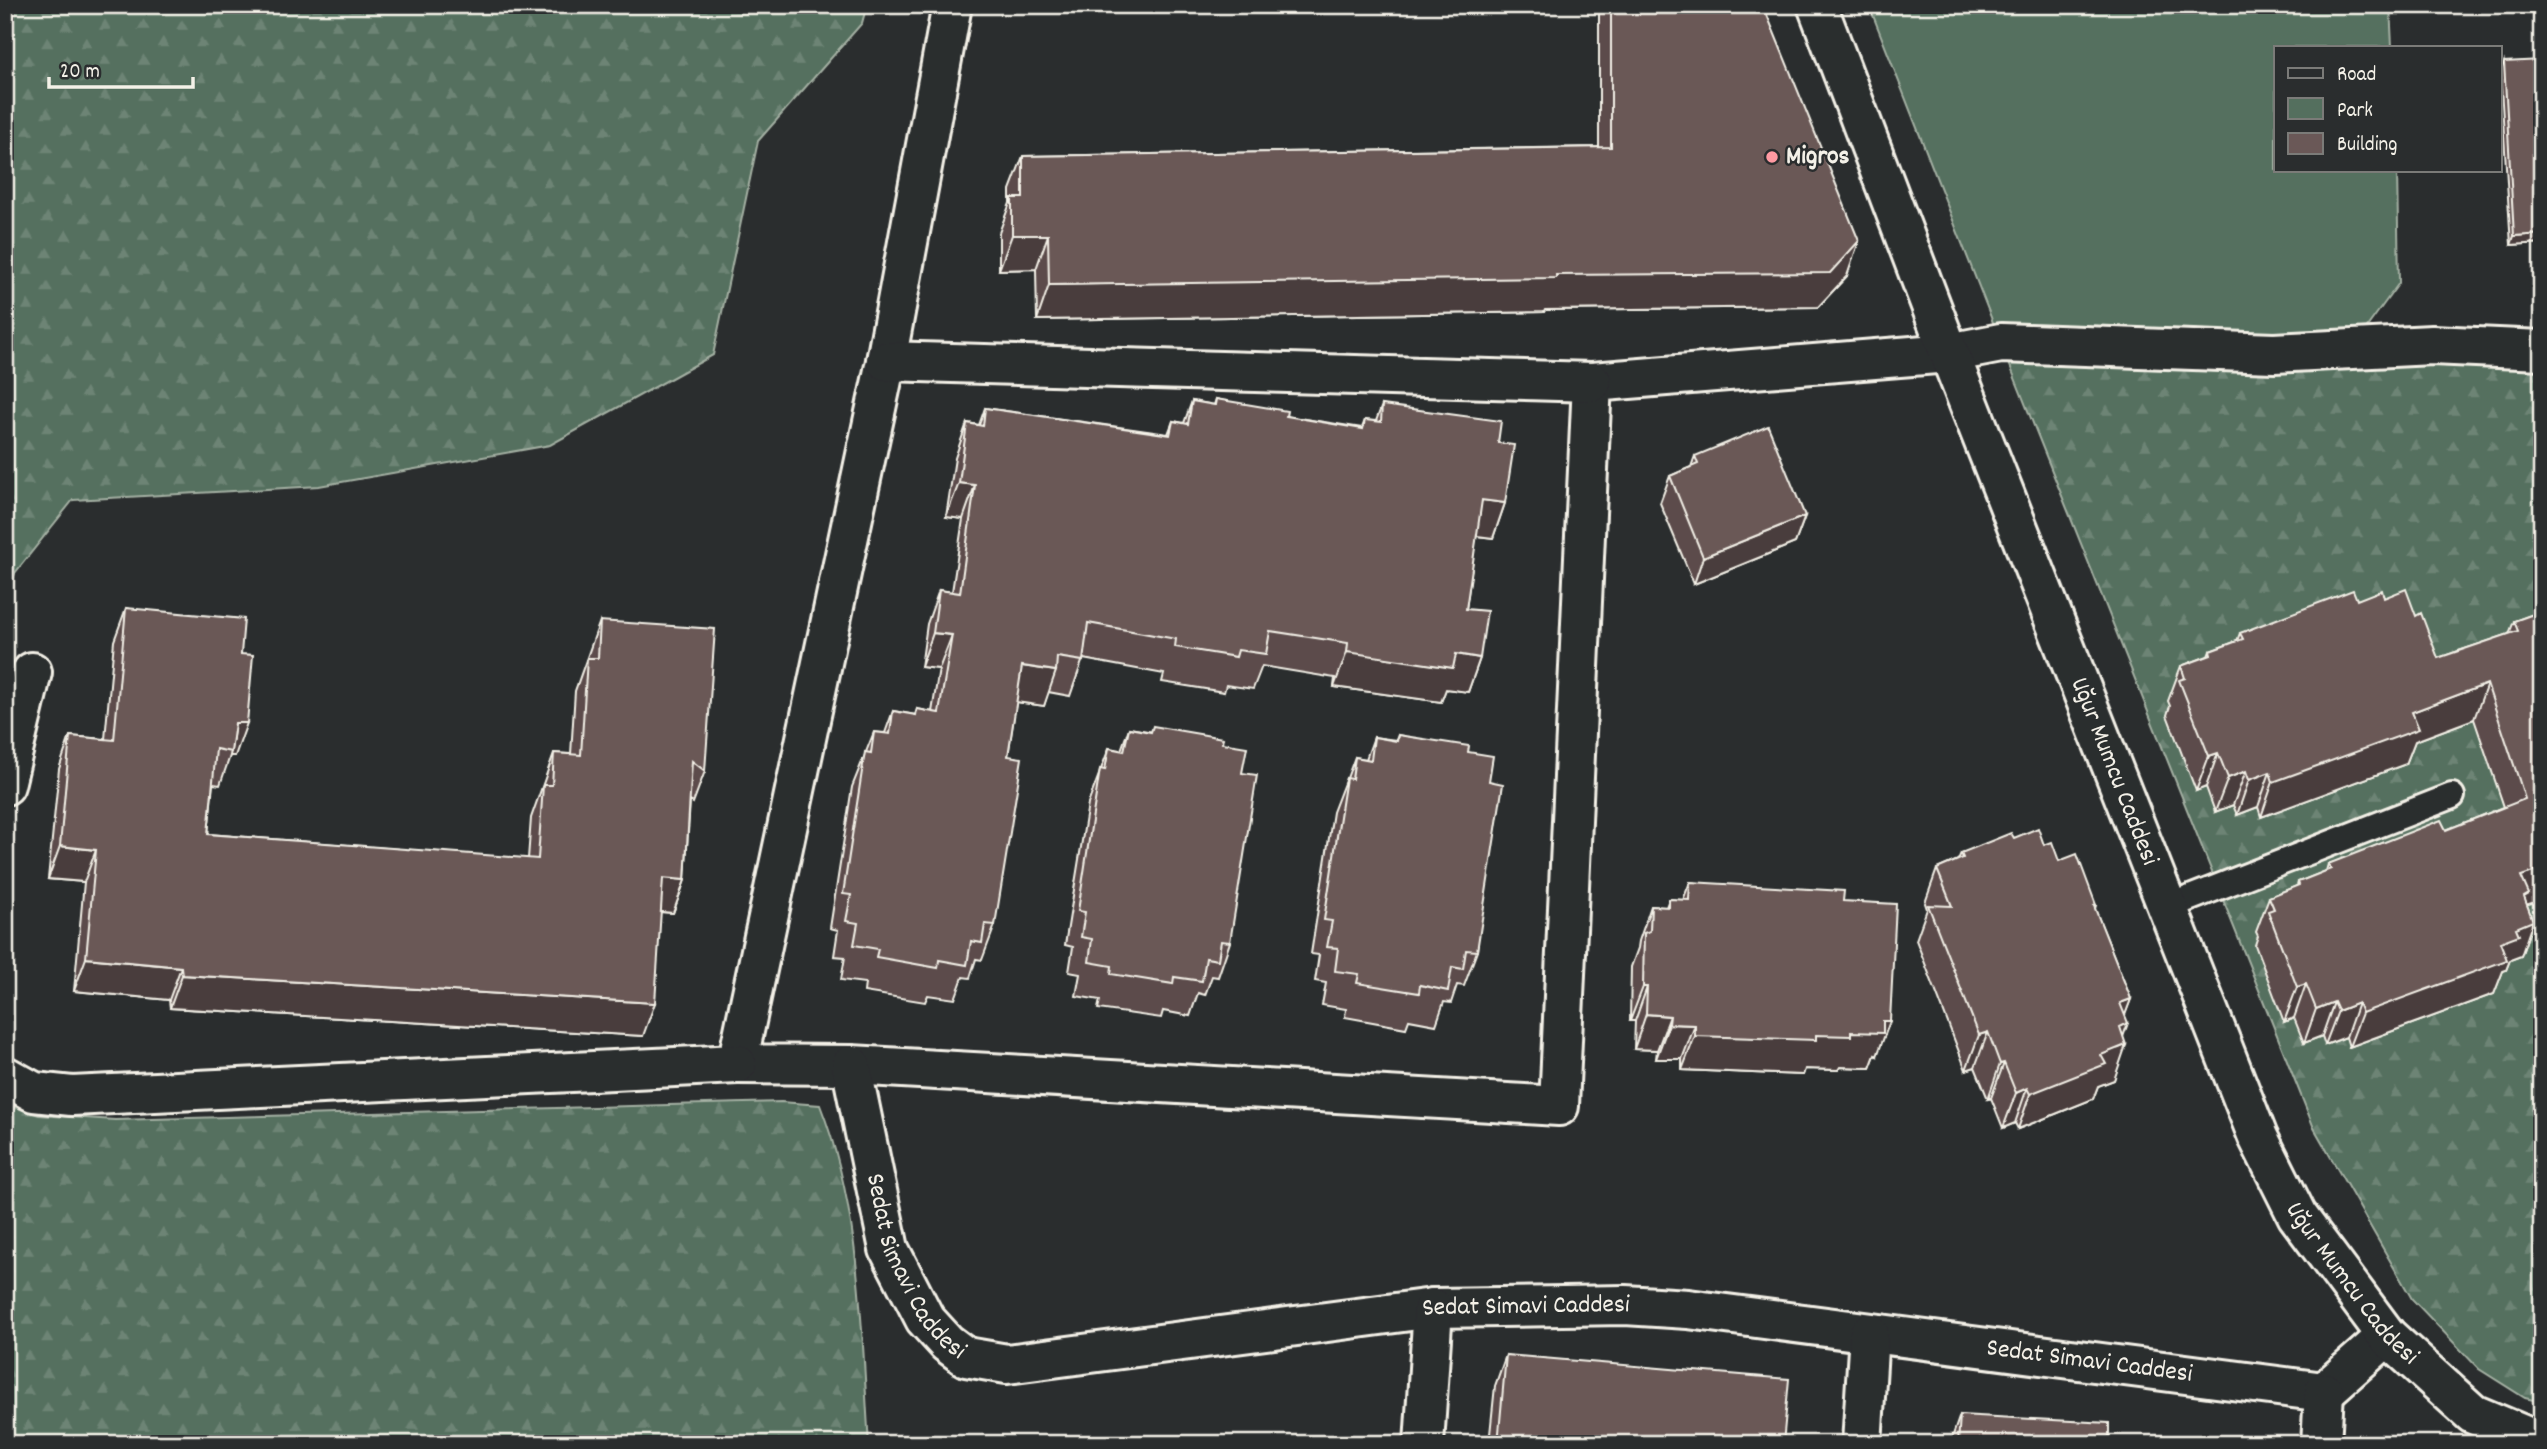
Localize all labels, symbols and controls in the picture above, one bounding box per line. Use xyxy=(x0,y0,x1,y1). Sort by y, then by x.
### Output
scale bar xyxy=(49,46,192,90)
legend xyxy=(2274,46,2502,172)
text: 20 m xyxy=(60,58,100,88)
text: Road xyxy=(2337,61,2376,91)
text: Park xyxy=(2337,97,2373,127)
text: Building xyxy=(2337,131,2397,161)
place label: Migros xyxy=(1786,139,1850,176)
marker: Migros xyxy=(1764,149,1780,165)
street label: Uğur Mumcu Caddesi xyxy=(2060,672,2168,871)
street label: Sedat Simavi Caddesi xyxy=(855,1170,974,1370)
street label: Uğur Mumcu Caddesi xyxy=(2275,1196,2427,1375)
street label: Sedat Simavi Caddesi xyxy=(1420,1287,1631,1328)
street label: Sedat Simavi Caddesi xyxy=(1984,1330,2195,1393)

